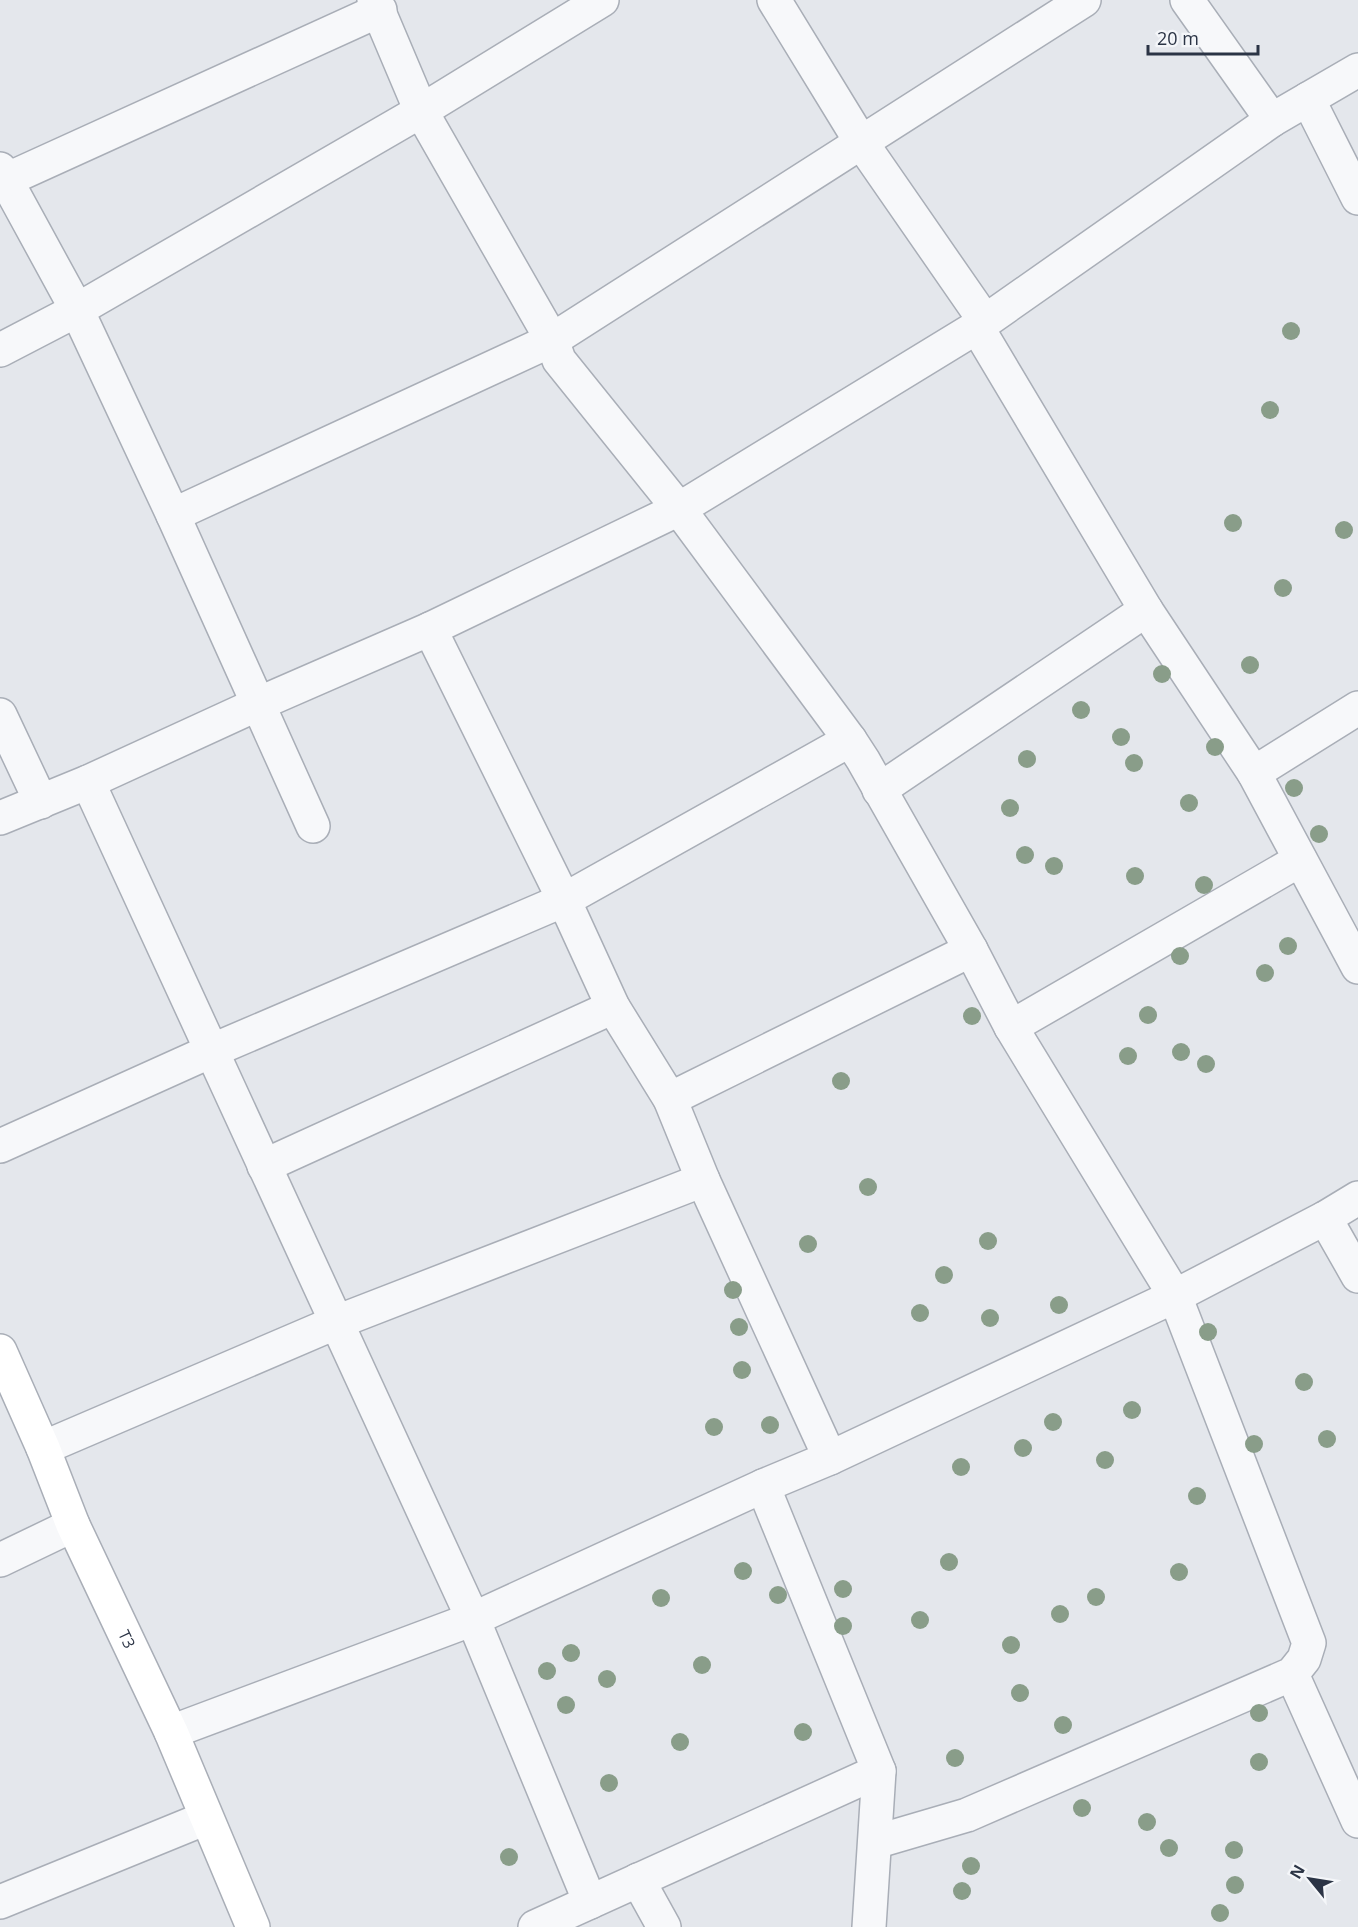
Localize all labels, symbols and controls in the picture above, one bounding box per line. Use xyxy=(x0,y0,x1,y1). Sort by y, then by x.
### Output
scale bar xyxy=(1148,18,1258,56)
text: 20 m xyxy=(1157,26,1199,50)
street label: T3 xyxy=(113,1626,141,1652)
north arrow xyxy=(1280,1849,1340,1909)
text: N xyxy=(1284,1860,1310,1883)

